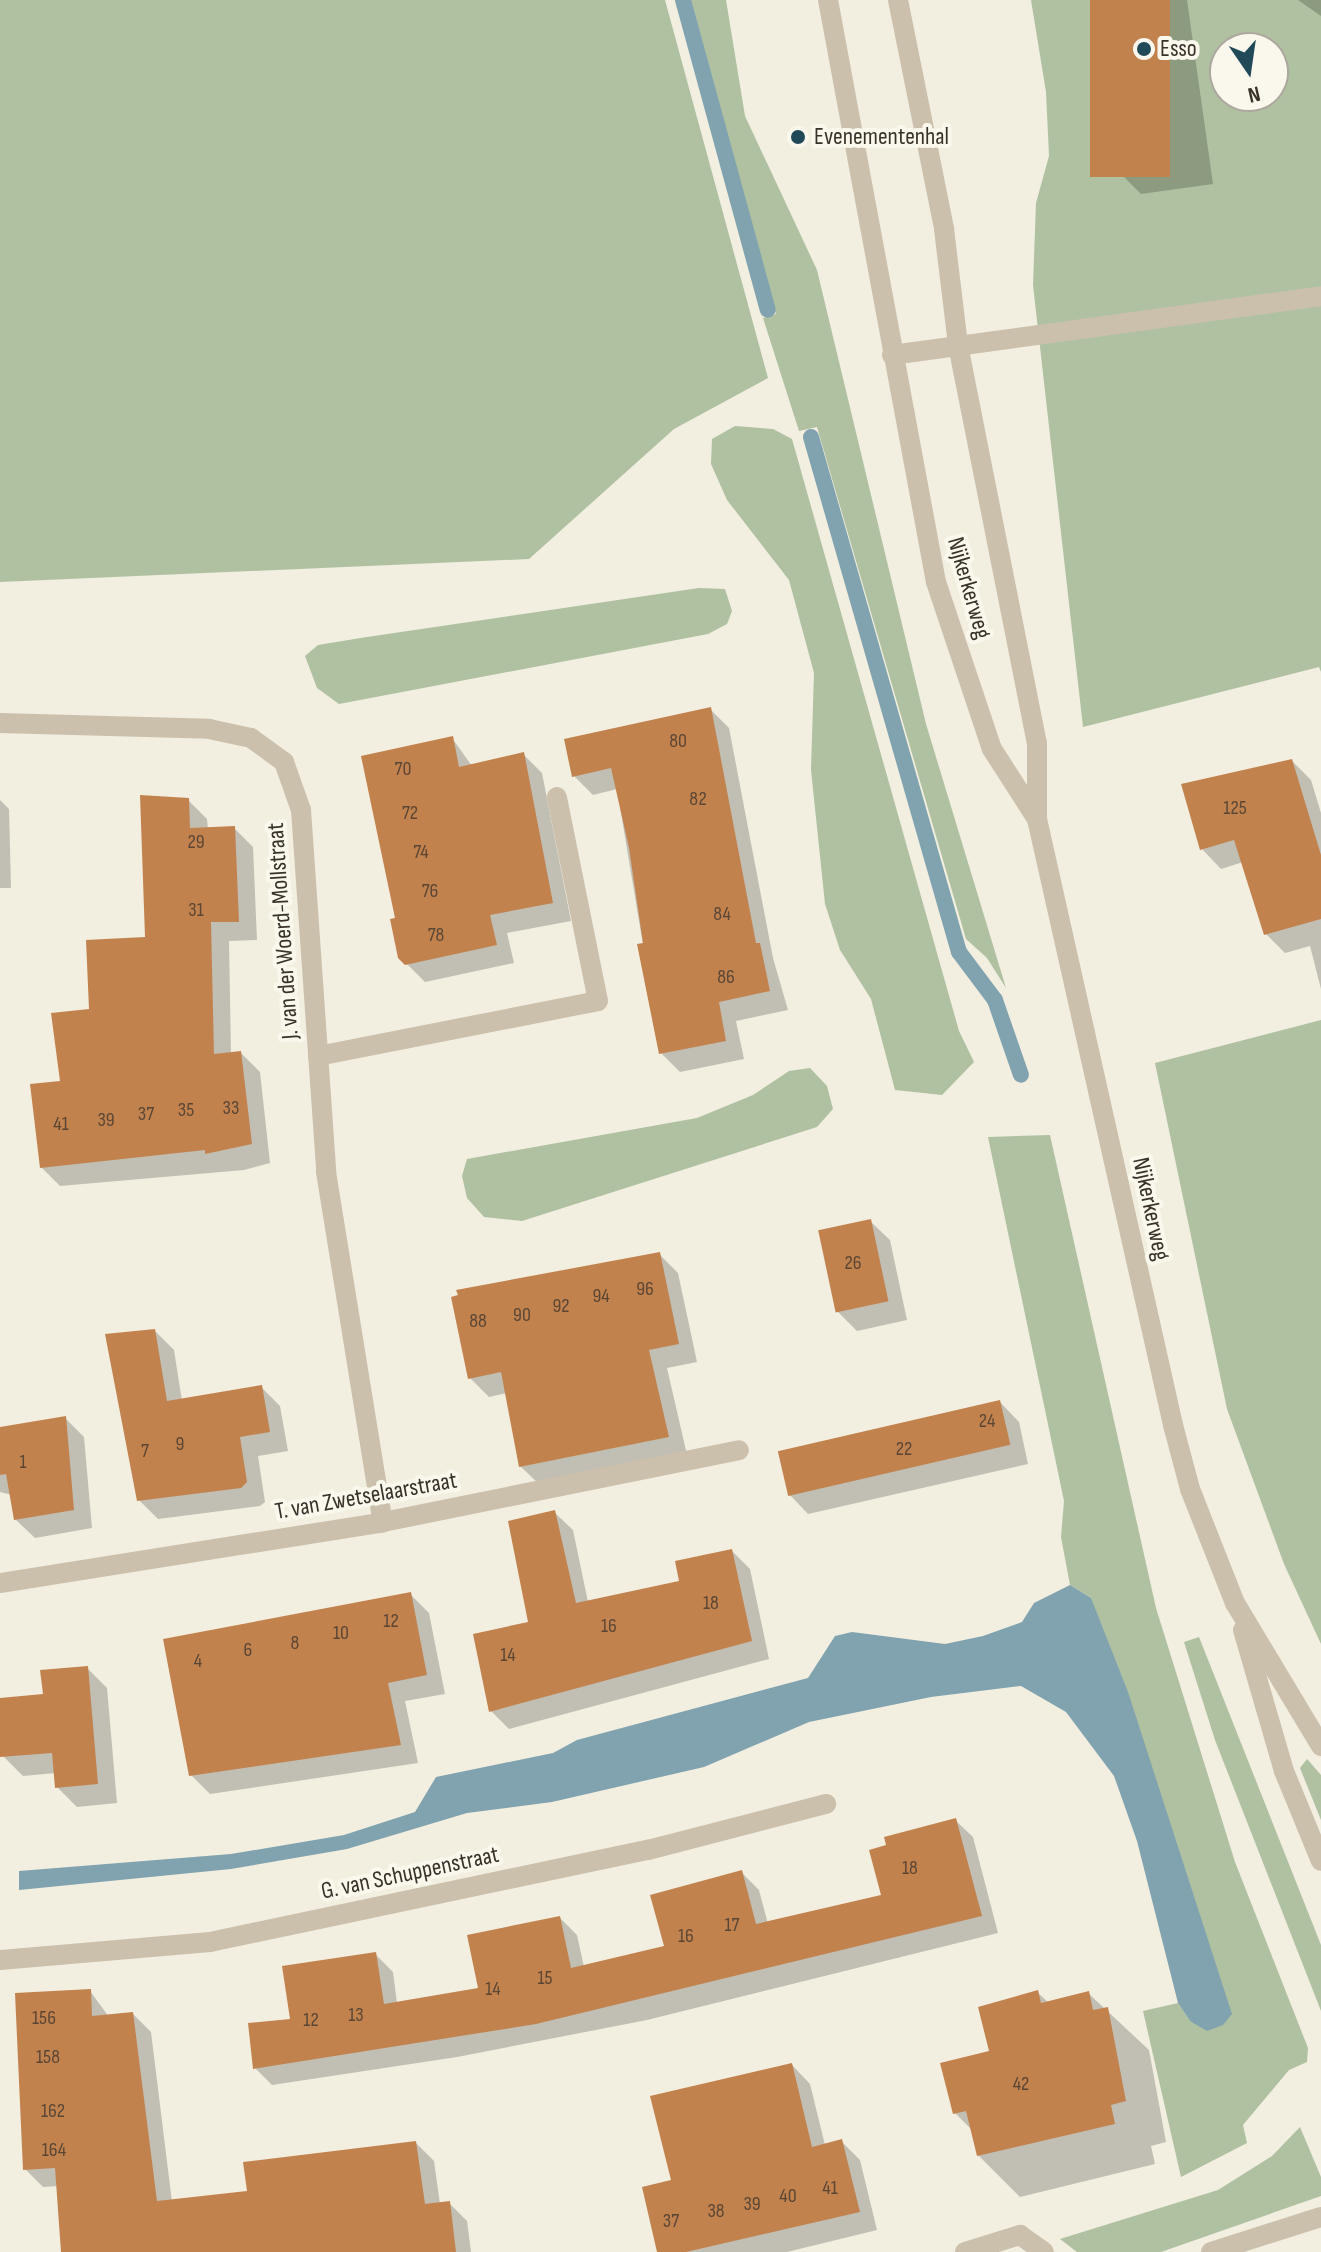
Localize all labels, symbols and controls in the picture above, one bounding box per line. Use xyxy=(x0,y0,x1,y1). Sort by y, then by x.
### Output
north arrow xyxy=(1209,32,1289,112)
place label: Esso xyxy=(1160,35,1197,63)
marker: Esso xyxy=(1135,40,1153,58)
text: N xyxy=(1245,79,1263,108)
place label: Evenementenhal xyxy=(814,123,949,151)
marker: Evenementenhal xyxy=(789,128,807,146)
street label: Nijkerkerweg xyxy=(941,534,997,642)
house number: 80 xyxy=(669,729,687,753)
house number: 70 xyxy=(395,757,411,781)
house number: 82 xyxy=(689,787,707,811)
house number: 125 xyxy=(1223,796,1247,820)
house number: 72 xyxy=(402,801,418,825)
street label: J. van der Woerd-Mollstraat xyxy=(261,822,305,1040)
house number: 29 xyxy=(187,830,205,854)
house number: 74 xyxy=(413,840,429,864)
house number: 76 xyxy=(422,879,438,903)
house number: 31 xyxy=(188,898,204,922)
house number: 84 xyxy=(713,902,731,926)
house number: 78 xyxy=(428,923,444,947)
house number: 86 xyxy=(717,965,735,989)
house number: 33 xyxy=(223,1096,239,1120)
house number: 35 xyxy=(178,1098,194,1122)
house number: 37 xyxy=(138,1102,154,1126)
house number: 39 xyxy=(97,1108,115,1132)
house number: 41 xyxy=(53,1112,69,1136)
street label: Nijkerkerweg xyxy=(1126,1155,1176,1263)
house number: 26 xyxy=(845,1251,861,1275)
house number: 96 xyxy=(636,1277,654,1301)
house number: 94 xyxy=(592,1284,610,1308)
house number: 92 xyxy=(552,1294,570,1318)
house number: 90 xyxy=(513,1303,531,1327)
house number: 88 xyxy=(469,1309,487,1333)
house number: 24 xyxy=(979,1409,995,1433)
house number: 9 xyxy=(176,1432,184,1456)
house number: 22 xyxy=(896,1437,912,1461)
house number: 7 xyxy=(141,1439,149,1463)
house number: 1 xyxy=(20,1450,26,1474)
street label: T. van Zwetselaarstraat xyxy=(273,1466,459,1526)
house number: 18 xyxy=(703,1591,719,1615)
house number: 12 xyxy=(383,1609,399,1633)
house number: 16 xyxy=(601,1614,617,1638)
house number: 10 xyxy=(333,1621,349,1645)
house number: 8 xyxy=(291,1631,299,1655)
house number: 6 xyxy=(244,1638,252,1662)
house number: 14 xyxy=(500,1643,516,1667)
house number: 4 xyxy=(194,1649,202,1673)
street label: G. van Schuppenstraat xyxy=(319,1840,501,1906)
house number: 18 xyxy=(902,1856,918,1880)
house number: 17 xyxy=(725,1913,739,1937)
house number: 16 xyxy=(678,1924,694,1948)
house number: 15 xyxy=(537,1966,553,1990)
house number: 14 xyxy=(485,1977,501,2001)
house number: 13 xyxy=(348,2003,364,2027)
house number: 156 xyxy=(32,2006,56,2030)
house number: 12 xyxy=(303,2008,319,2032)
house number: 158 xyxy=(36,2045,60,2069)
house number: 42 xyxy=(1013,2072,1029,2096)
house number: 162 xyxy=(41,2099,65,2123)
house number: 164 xyxy=(42,2138,66,2162)
house number: 41 xyxy=(822,2176,838,2200)
house number: 40 xyxy=(779,2184,797,2208)
house number: 39 xyxy=(743,2192,761,2216)
house number: 38 xyxy=(707,2199,725,2223)
house number: 37 xyxy=(663,2209,679,2233)

